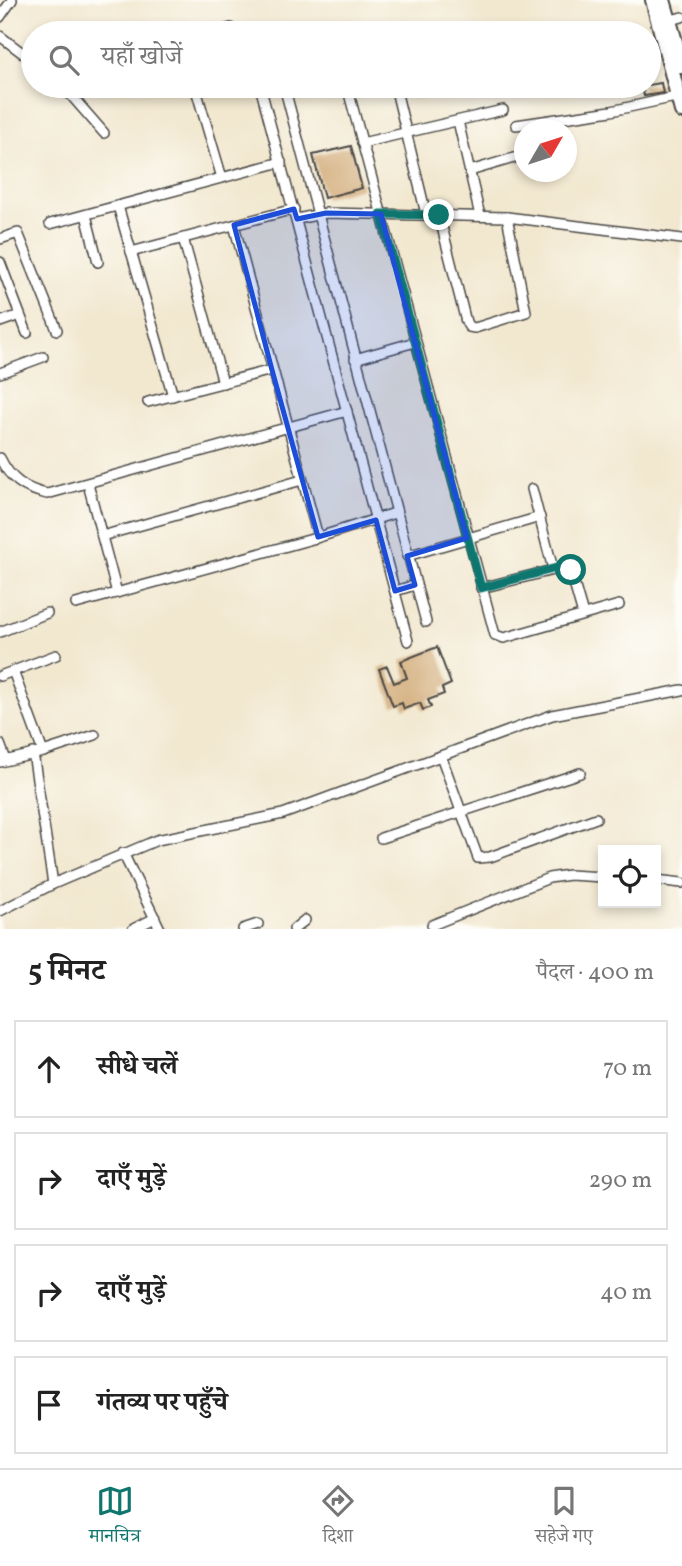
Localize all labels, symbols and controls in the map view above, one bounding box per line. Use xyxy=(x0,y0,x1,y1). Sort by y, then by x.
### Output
search box xyxy=(21,21,661,98)
text: यहाँ खोजें xyxy=(101,39,182,75)
icon: search xyxy=(45,41,83,79)
north arrow xyxy=(514,119,577,182)
route end xyxy=(423,199,454,230)
route start xyxy=(555,554,586,585)
map controls xyxy=(598,845,661,908)
button: locate xyxy=(598,845,661,908)
text: 5 मिनट xyxy=(28,951,105,993)
text: पैदल · 400 m xyxy=(536,957,654,989)
text: सीधे चलें xyxy=(97,1049,178,1085)
icon: ahead xyxy=(30,1050,68,1088)
text: 70 m xyxy=(603,1053,652,1085)
text: दाएँ मुड़ें xyxy=(97,1161,166,1197)
icon: right xyxy=(30,1162,68,1200)
text: 290 m xyxy=(589,1165,652,1197)
text: दाएँ मुड़ें xyxy=(97,1273,166,1309)
icon: right xyxy=(30,1274,68,1312)
text: 40 m xyxy=(600,1277,652,1309)
text: गंतव्य पर पहुँचे xyxy=(97,1385,228,1421)
icon: arrive xyxy=(30,1386,68,1424)
tab: मानचित्र xyxy=(89,1482,141,1554)
tab: दिशा xyxy=(319,1482,357,1554)
tab: सहेजे गए xyxy=(535,1482,593,1554)

